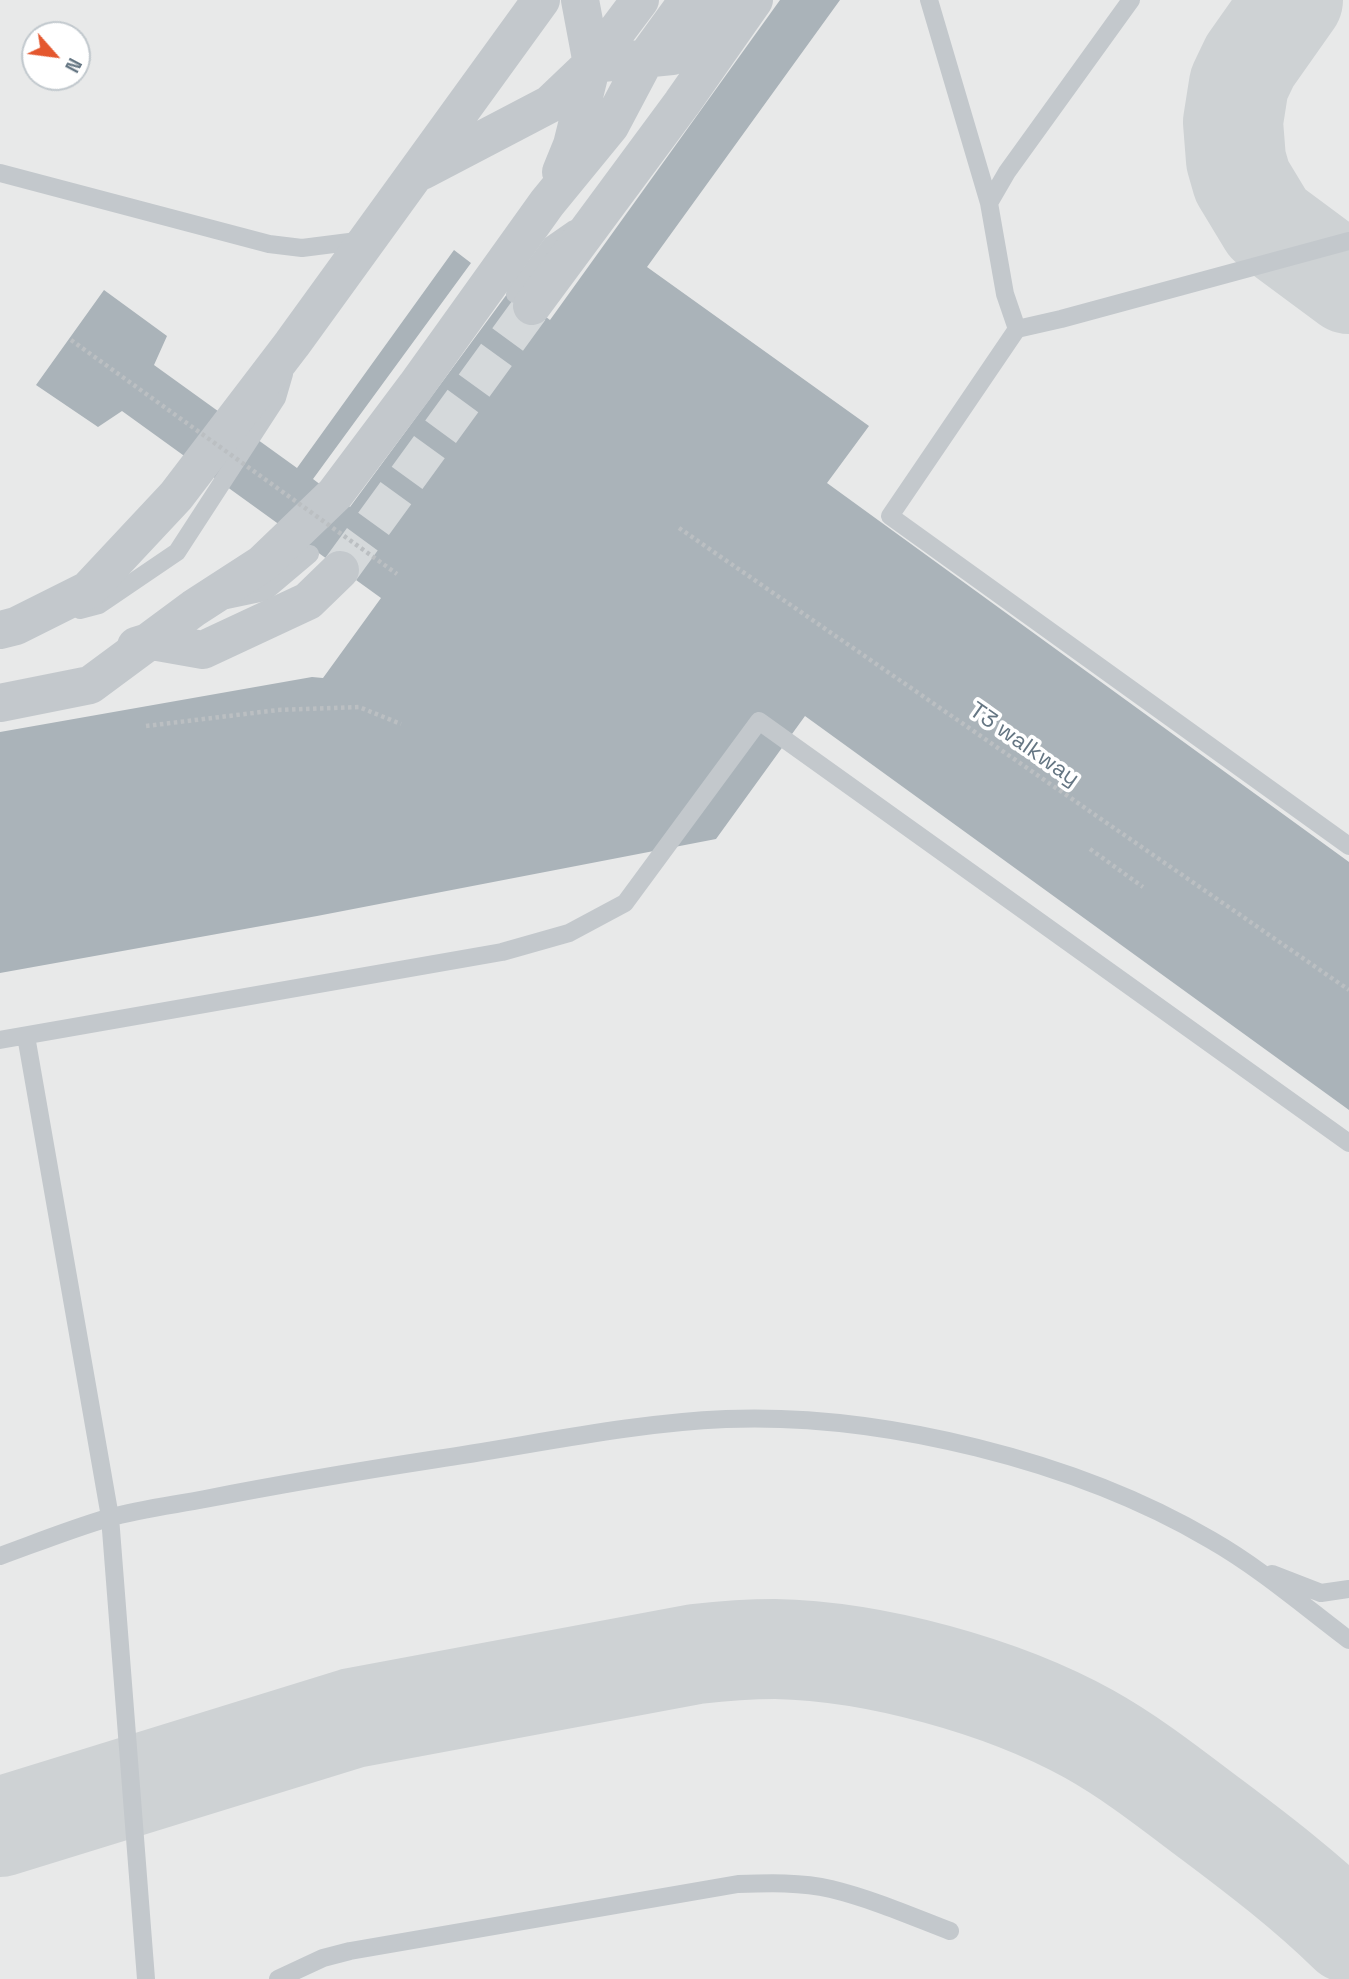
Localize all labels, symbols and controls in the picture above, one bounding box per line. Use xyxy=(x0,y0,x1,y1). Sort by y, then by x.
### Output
north arrow xyxy=(21,21,91,91)
text: N xyxy=(59,54,87,77)
street label: T3 walkway xyxy=(964,697,1084,793)

